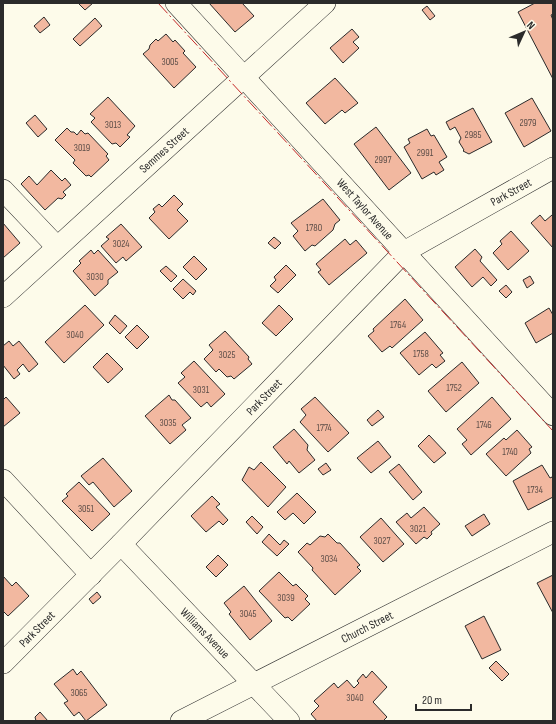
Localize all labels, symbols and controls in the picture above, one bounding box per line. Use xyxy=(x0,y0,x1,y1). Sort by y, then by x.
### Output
north arrow xyxy=(504,12,544,52)
text: N xyxy=(524,19,538,32)
house number: 3005 xyxy=(161,56,179,68)
house number: 2979 xyxy=(520,117,536,129)
house number: 3013 xyxy=(105,119,121,131)
street label: Semmes Street xyxy=(136,124,193,177)
house number: 2985 xyxy=(465,129,481,141)
house number: 3019 xyxy=(74,142,90,154)
house number: 2991 xyxy=(417,147,434,159)
house number: 2997 xyxy=(375,154,391,166)
street label: Park Street xyxy=(488,175,535,210)
street label: West Taylor Avenue xyxy=(333,176,396,243)
house number: 1780 xyxy=(306,222,322,234)
house number: 3024 xyxy=(113,238,129,250)
house number: 3030 xyxy=(86,271,104,283)
house number: 1764 xyxy=(390,319,406,331)
house number: 3040 xyxy=(66,329,84,341)
house number: 1758 xyxy=(413,348,429,360)
house number: 3025 xyxy=(219,349,235,361)
street label: Park Street xyxy=(243,376,286,419)
house number: 1752 xyxy=(446,382,462,394)
house number: 3031 xyxy=(193,384,210,396)
house number: 3035 xyxy=(160,417,176,429)
house number: 1746 xyxy=(476,419,492,431)
house number: 1774 xyxy=(316,422,332,434)
house number: 1740 xyxy=(502,446,518,458)
house number: 1734 xyxy=(527,484,543,496)
house number: 3051 xyxy=(78,503,95,515)
house number: 3021 xyxy=(410,523,427,535)
house number: 3027 xyxy=(374,535,390,547)
house number: 3034 xyxy=(320,553,338,565)
house number: 3039 xyxy=(277,592,295,604)
street label: Williams Avenue xyxy=(177,605,233,662)
street label: Park Street xyxy=(16,608,59,650)
house number: 3045 xyxy=(240,608,256,620)
street label: Church Street xyxy=(339,608,396,647)
scale bar xyxy=(416,686,471,712)
house number: 3065 xyxy=(70,687,88,699)
house number: 3040 xyxy=(346,692,364,704)
text: 20 m xyxy=(422,693,442,708)

